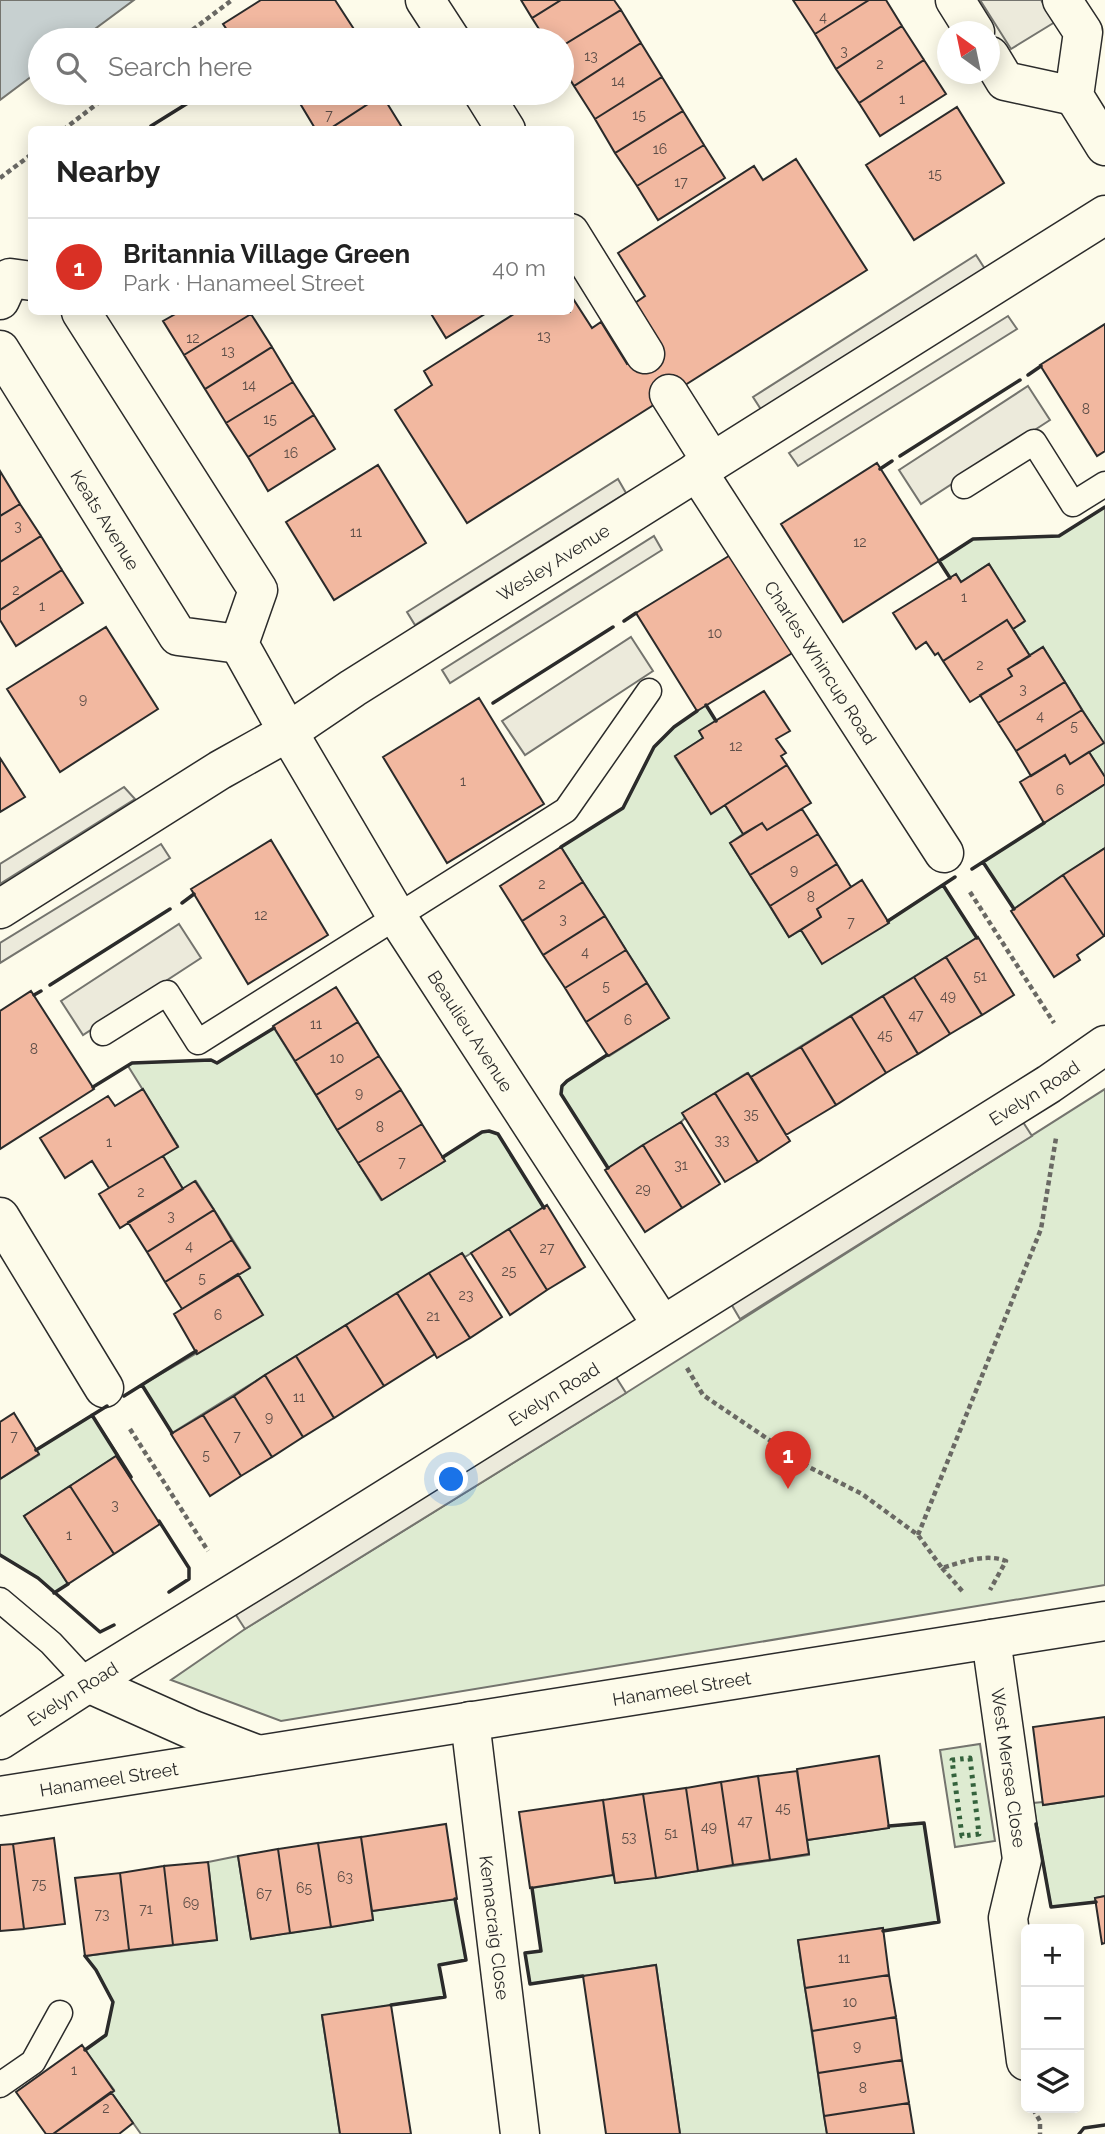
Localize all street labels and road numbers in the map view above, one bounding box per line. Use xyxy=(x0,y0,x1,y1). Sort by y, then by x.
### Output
street label: Keats Avenue xyxy=(67,466,145,574)
street label: Wesley Avenue xyxy=(493,519,614,605)
street label: Charles Whincup Road xyxy=(760,577,881,748)
street label: Beaulieu Avenue xyxy=(424,966,518,1096)
street label: Evelyn Road xyxy=(985,1056,1083,1129)
street label: Evelyn Road xyxy=(504,1358,603,1430)
street label: Evelyn Road xyxy=(23,1657,121,1730)
street label: Hanameel Street xyxy=(611,1667,752,1709)
street label: West Mersea Close xyxy=(988,1687,1031,1849)
street label: Hanameel Street xyxy=(38,1757,179,1800)
street label: Kennacraig Close xyxy=(476,1854,514,2001)

